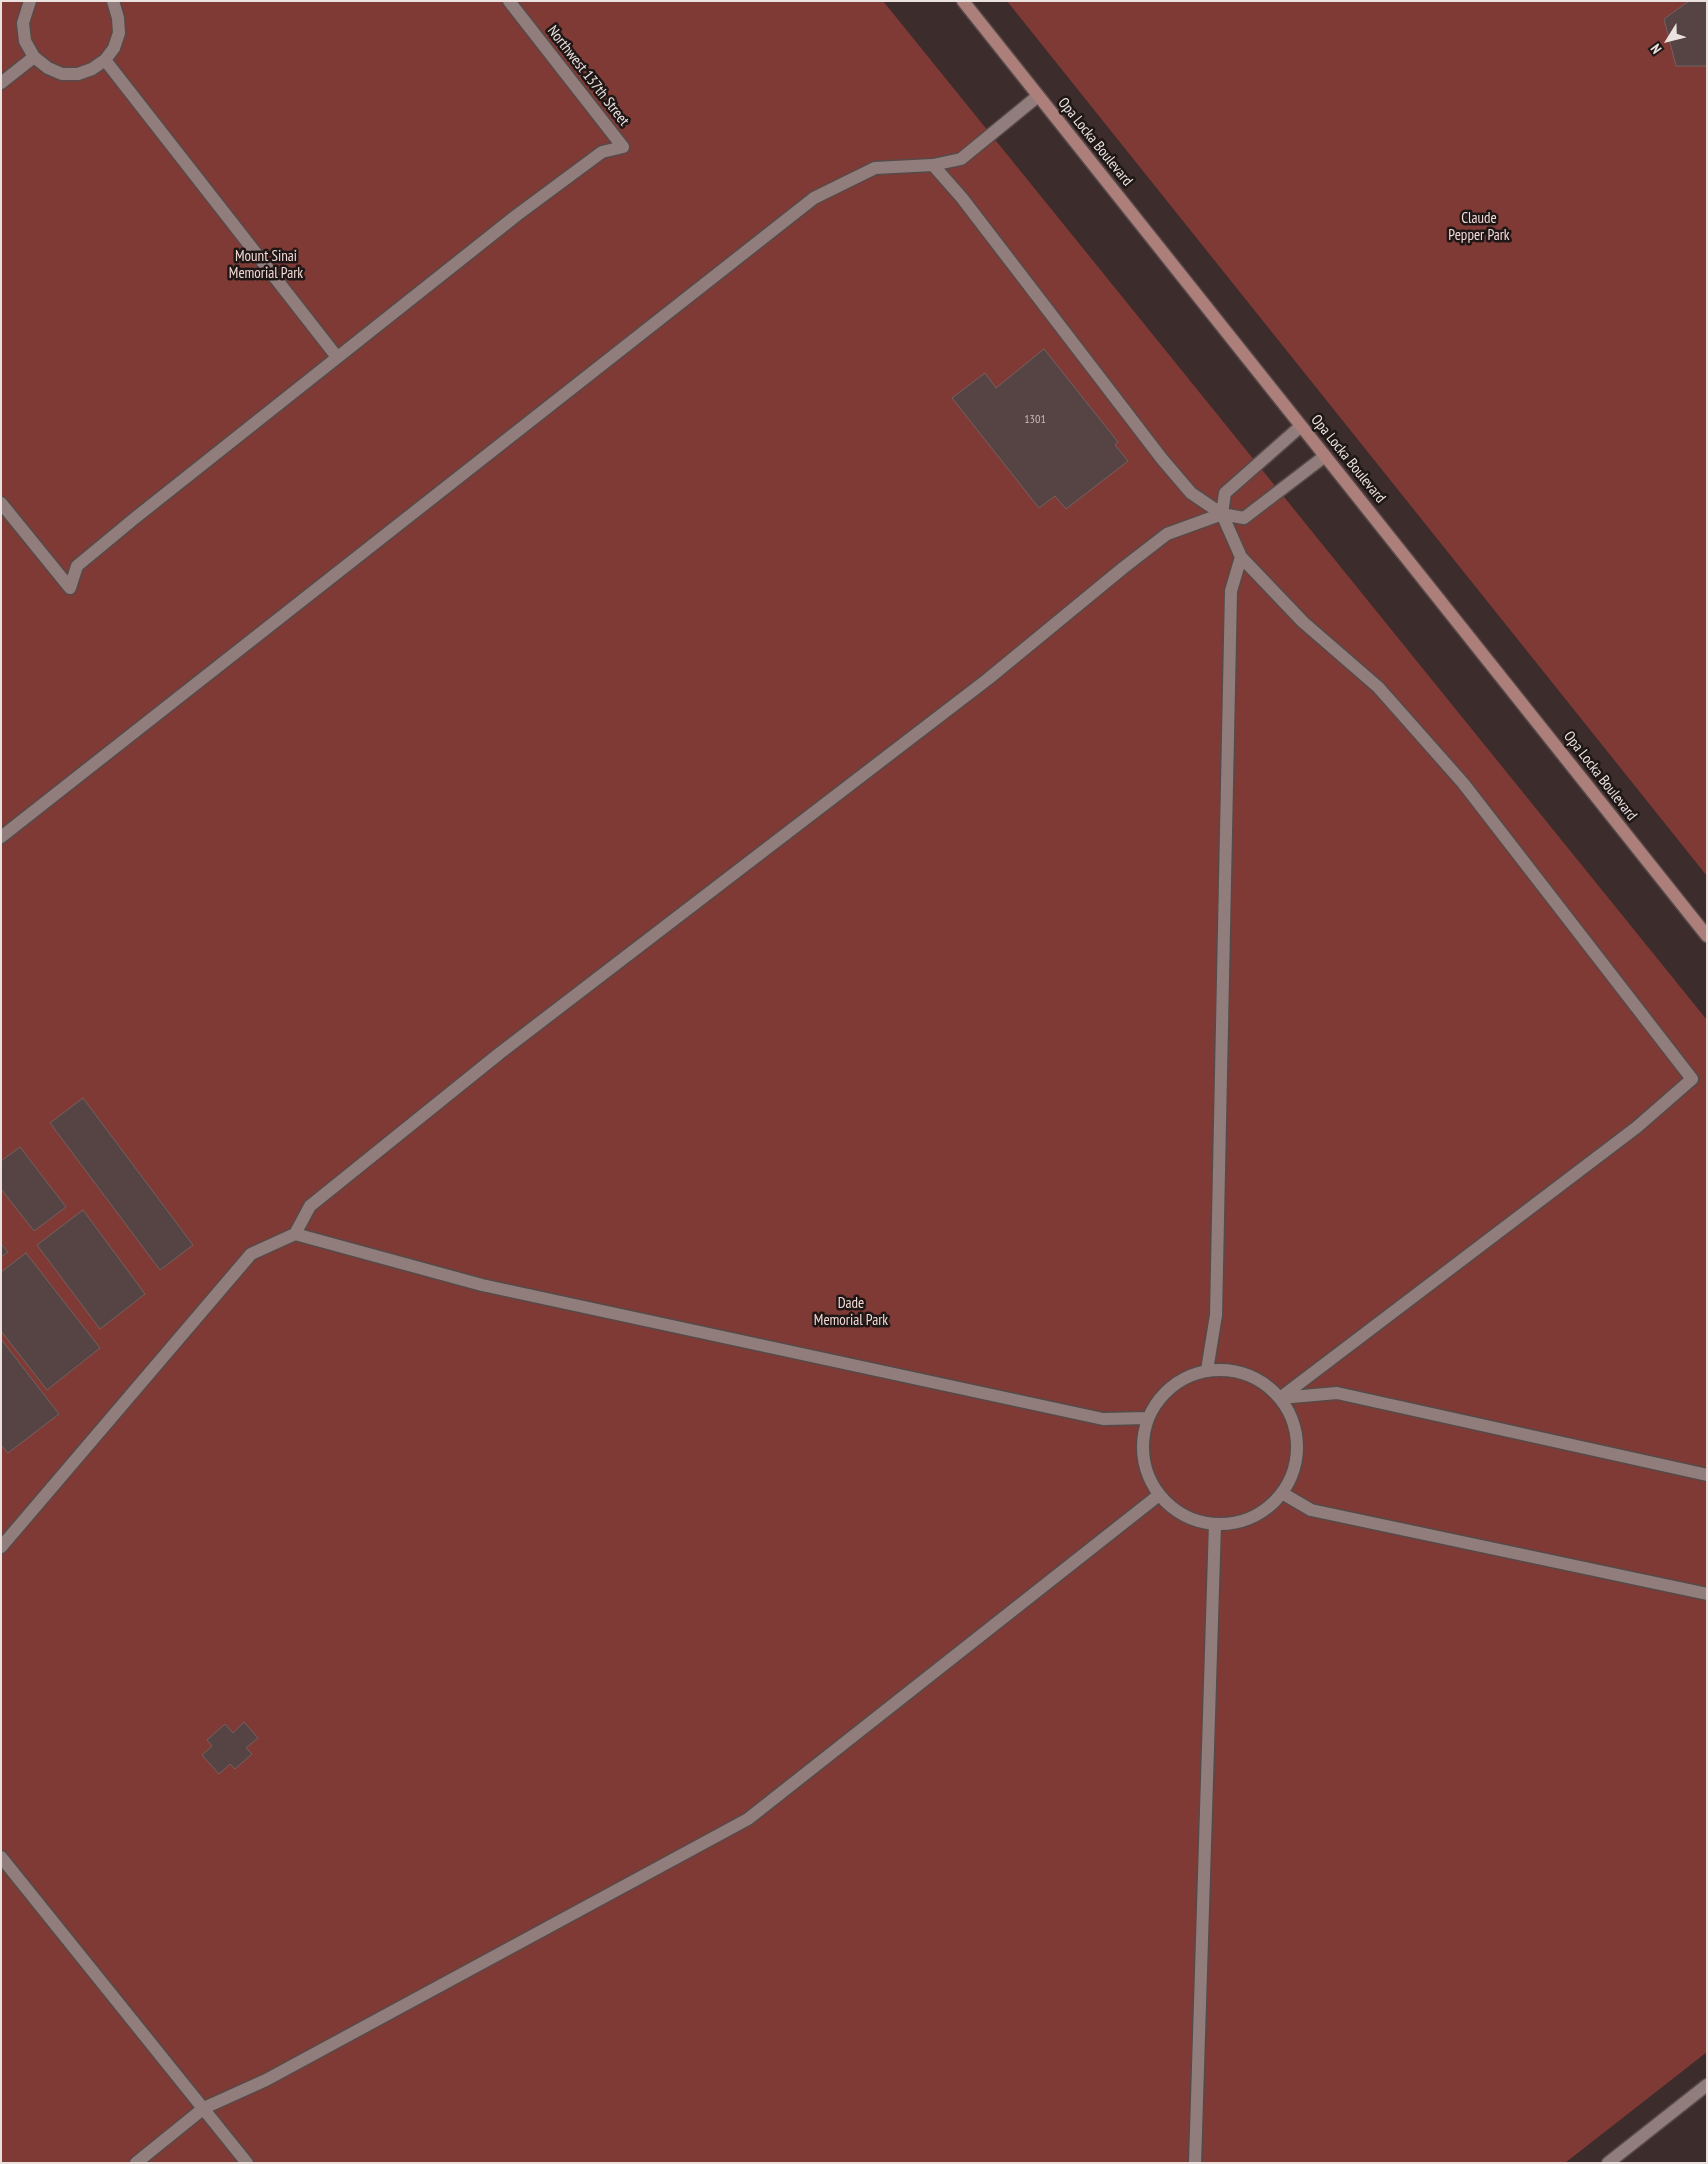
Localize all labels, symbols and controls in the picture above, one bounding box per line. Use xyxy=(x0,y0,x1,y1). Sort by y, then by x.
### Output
north arrow xyxy=(1643,15,1693,65)
street label: Northwest 137th Street xyxy=(543,22,633,130)
text: N xyxy=(1646,40,1665,57)
street label: Opa Locka Boulevard xyxy=(1054,94,1136,190)
park label: Claude Pepper Park xyxy=(1448,210,1510,245)
park label: Mount Sinai Memorial Park xyxy=(229,248,303,283)
street label: Opa Locka Boulevard xyxy=(1307,411,1389,507)
house number: 1301 xyxy=(1024,413,1046,427)
street label: Opa Locka Boulevard xyxy=(1560,728,1640,824)
park label: Dade Memorial Park xyxy=(814,1295,888,1330)

